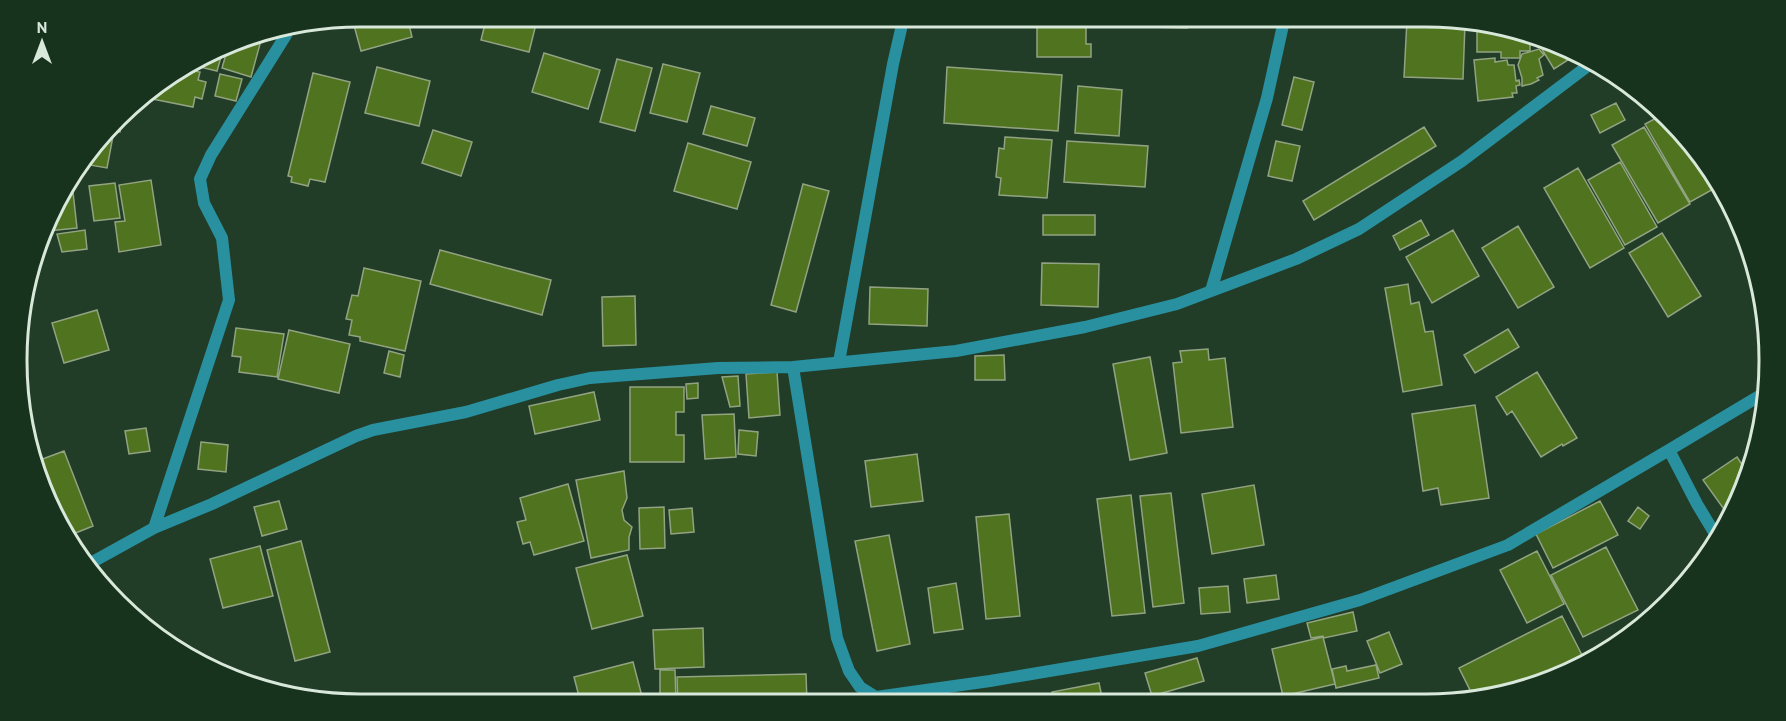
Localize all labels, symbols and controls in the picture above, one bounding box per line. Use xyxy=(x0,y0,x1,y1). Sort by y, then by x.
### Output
north arrow xyxy=(12,12,72,72)
text: N xyxy=(37,17,47,37)

